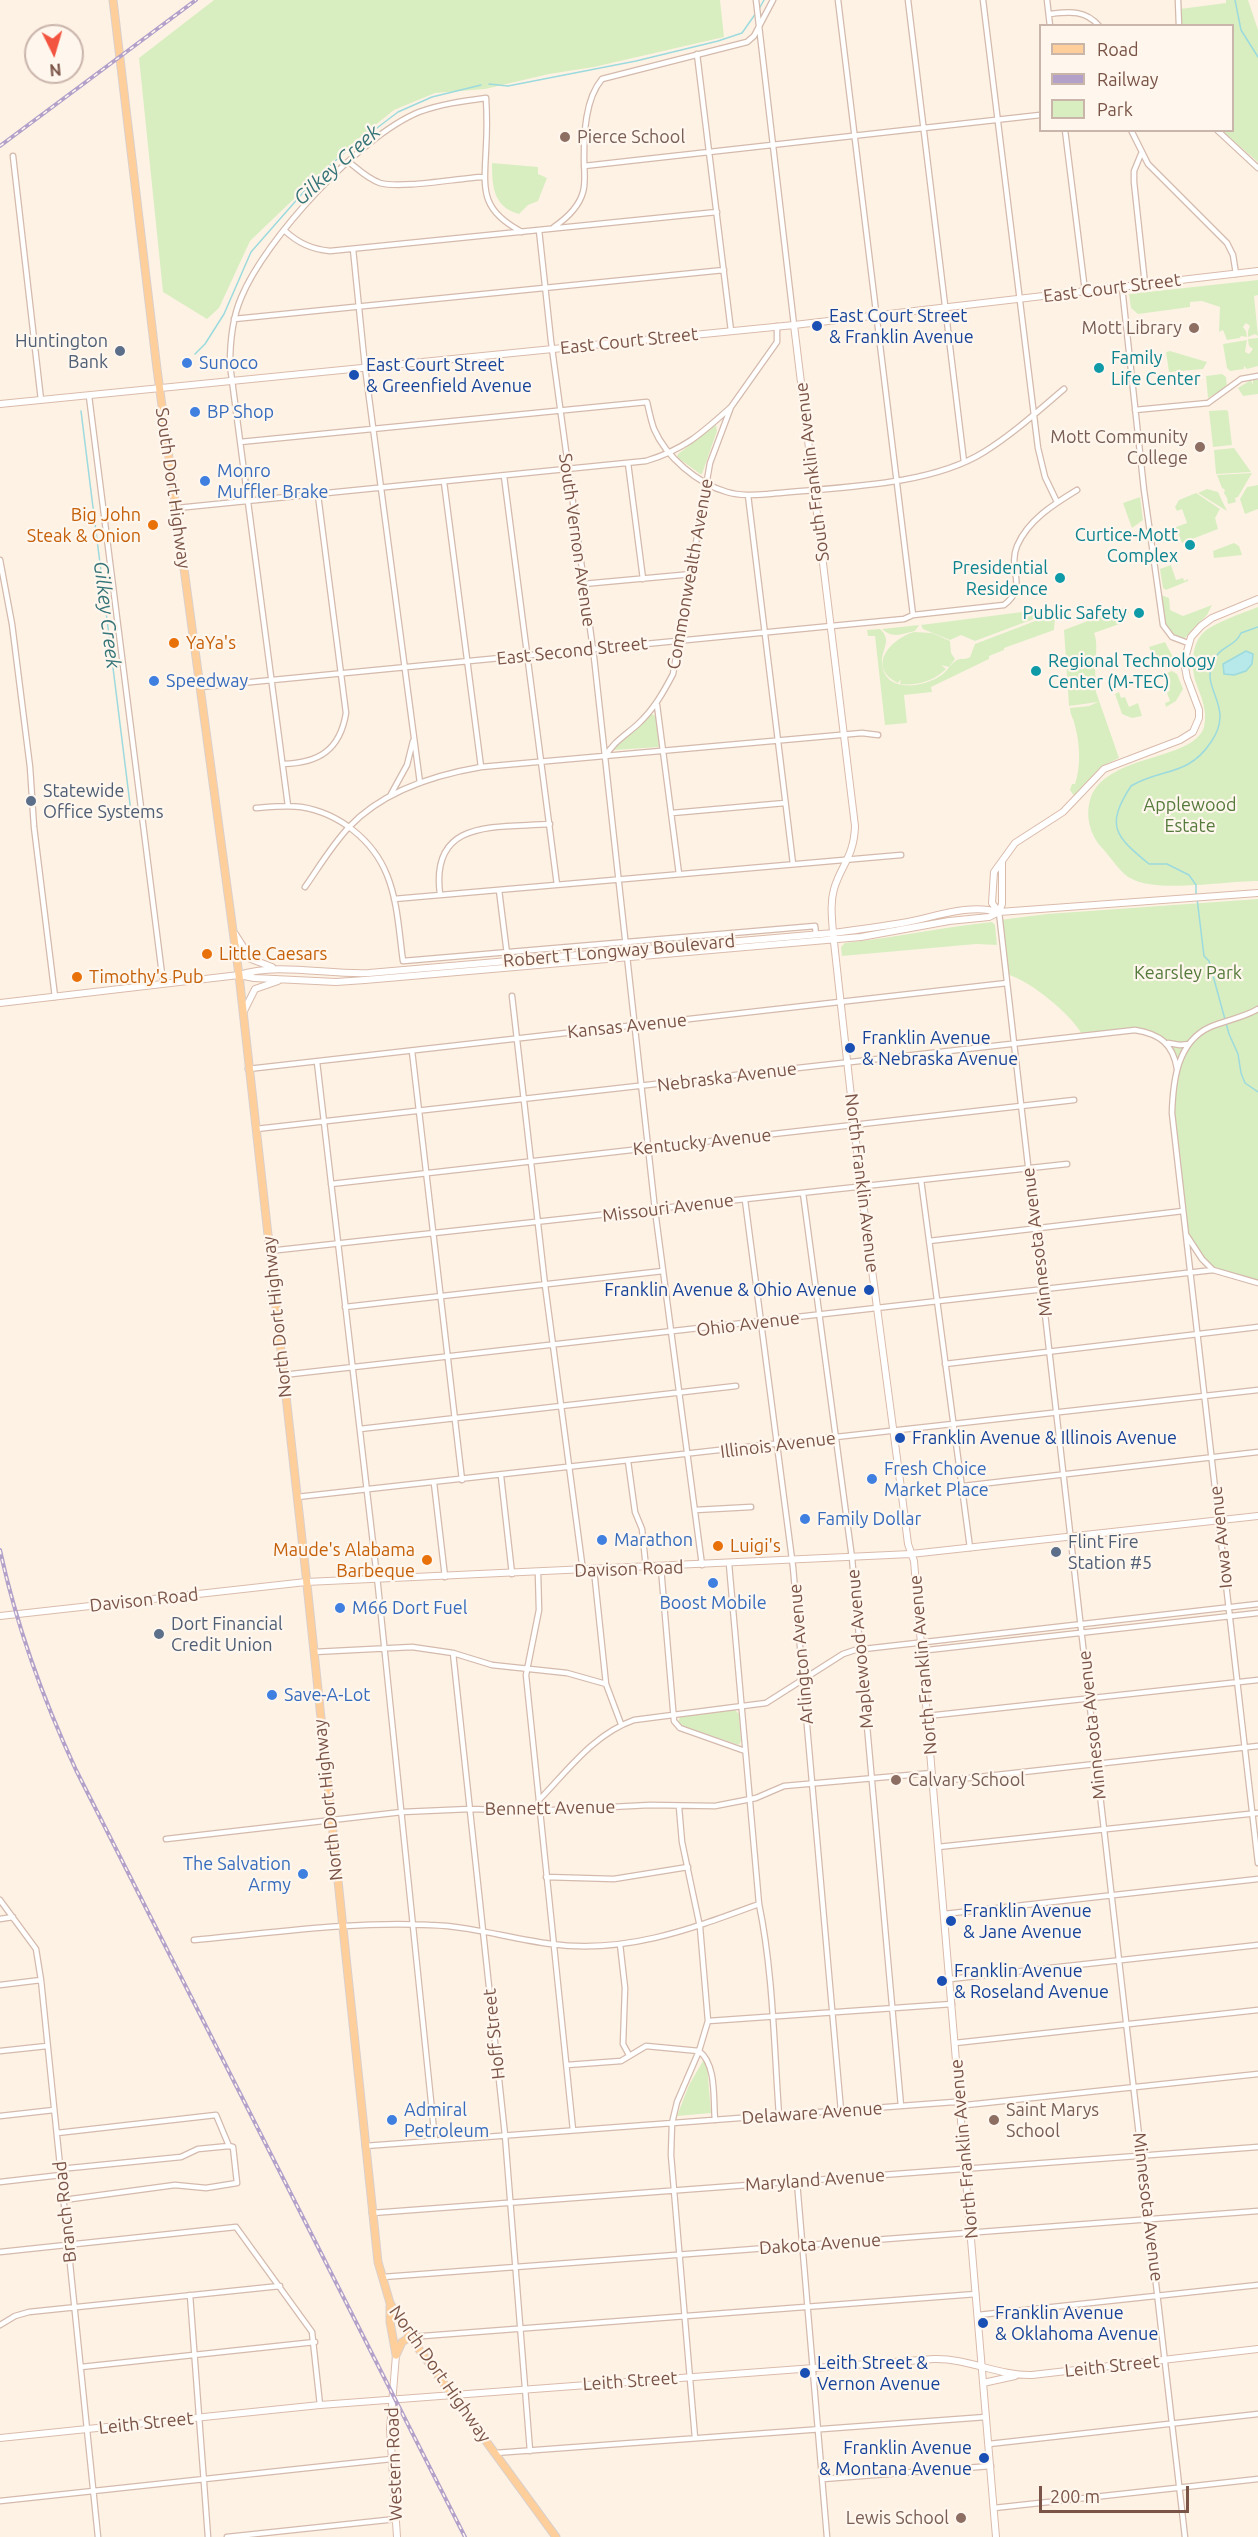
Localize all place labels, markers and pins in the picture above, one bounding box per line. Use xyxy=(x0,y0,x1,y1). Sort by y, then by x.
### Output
place label: Pierce School xyxy=(577,126,685,148)
marker: Pierce School xyxy=(558,130,572,144)
place label: East Court Street & Franklin Avenue xyxy=(829,305,974,348)
place label: Mott Library xyxy=(1082,317,1182,339)
marker: East Court Street & Franklin Avenue xyxy=(810,319,824,333)
marker: Mott Library xyxy=(1187,321,1201,335)
place label: Huntington Bank xyxy=(15,330,108,372)
marker: Huntington Bank xyxy=(113,344,127,358)
place label: Family Life Center xyxy=(1111,347,1200,389)
place label: Sunoco xyxy=(199,352,258,374)
place label: East Court Street & Greenfield Avenue xyxy=(366,354,532,397)
marker: Sunoco xyxy=(180,356,194,370)
marker: Family Life Center xyxy=(1092,361,1106,375)
marker: East Court Street & Greenfield Avenue xyxy=(347,368,361,382)
place label: BP Shop xyxy=(207,401,274,423)
marker: BP Shop xyxy=(188,405,202,419)
place label: Mott Community College xyxy=(1050,426,1188,468)
marker: Mott Community College xyxy=(1193,440,1207,454)
place label: Monro Muffler Brake xyxy=(217,460,328,502)
marker: Monro Muffler Brake xyxy=(198,474,212,488)
place label: Big John Steak & Onion xyxy=(27,504,141,546)
marker: Big John Steak & Onion xyxy=(146,518,160,532)
place label: Curtice-Mott Complex xyxy=(1075,524,1178,566)
marker: Curtice-Mott Complex xyxy=(1183,538,1197,552)
place label: Presidential Residence xyxy=(952,557,1048,600)
marker: Presidential Residence xyxy=(1053,571,1067,585)
place label: Public Safety xyxy=(1023,602,1127,624)
marker: Public Safety xyxy=(1132,606,1146,620)
place label: YaYa's xyxy=(186,632,236,654)
marker: YaYa's xyxy=(167,636,181,650)
place label: Regional Technology Center (M-TEC) xyxy=(1048,650,1216,692)
marker: Regional Technology Center (M-TEC) xyxy=(1029,664,1043,678)
place label: Speedway xyxy=(166,670,248,692)
marker: Speedway xyxy=(147,674,161,688)
place label: Statewide Office Systems xyxy=(43,780,163,822)
marker: Statewide Office Systems xyxy=(24,794,38,808)
place label: Little Caesars xyxy=(219,943,327,965)
marker: Little Caesars xyxy=(200,947,214,961)
place label: Timothy's Pub xyxy=(89,966,204,988)
marker: Timothy's Pub xyxy=(70,970,84,984)
place label: Franklin Avenue & Nebraska Avenue xyxy=(862,1027,1018,1070)
marker: Franklin Avenue & Nebraska Avenue xyxy=(843,1041,857,1055)
place label: Franklin Avenue & Ohio Avenue xyxy=(604,1279,857,1301)
marker: Franklin Avenue & Ohio Avenue xyxy=(862,1283,876,1297)
place label: Franklin Avenue & Illinois Avenue xyxy=(912,1427,1177,1449)
marker: Franklin Avenue & Illinois Avenue xyxy=(893,1431,907,1445)
place label: Fresh Choice Market Place xyxy=(884,1458,989,1500)
marker: Fresh Choice Market Place xyxy=(865,1472,879,1486)
place label: Family Dollar xyxy=(817,1508,921,1530)
marker: Family Dollar xyxy=(798,1512,812,1526)
place label: Marathon xyxy=(614,1529,693,1551)
place label: Flint Fire Station #5 xyxy=(1068,1531,1152,1574)
marker: Marathon xyxy=(595,1533,609,1547)
place label: Luigi's xyxy=(730,1535,781,1557)
place label: Maude's Alabama Barbeque xyxy=(273,1539,415,1582)
marker: Luigi's xyxy=(711,1539,725,1553)
marker: Flint Fire Station #5 xyxy=(1049,1545,1063,1559)
marker: Maude's Alabama Barbeque xyxy=(420,1553,434,1567)
marker: Boost Mobile xyxy=(706,1576,720,1590)
place label: Boost Mobile xyxy=(659,1592,767,1614)
place label: M66 Dort Fuel xyxy=(352,1597,467,1619)
marker: M66 Dort Fuel xyxy=(333,1601,347,1615)
place label: Dort Financial Credit Union xyxy=(171,1613,283,1656)
marker: Dort Financial Credit Union xyxy=(152,1627,166,1641)
place label: Save-A-Lot xyxy=(284,1684,370,1706)
marker: Save-A-Lot xyxy=(265,1688,279,1702)
place label: Calvary School xyxy=(908,1769,1025,1791)
marker: Calvary School xyxy=(889,1773,903,1787)
place label: The Salvation Army xyxy=(183,1853,291,1896)
marker: The Salvation Army xyxy=(296,1867,310,1881)
place label: Franklin Avenue & Jane Avenue xyxy=(963,1900,1092,1942)
marker: Franklin Avenue & Jane Avenue xyxy=(944,1914,958,1928)
place label: Franklin Avenue & Roseland Avenue xyxy=(954,1960,1109,2002)
marker: Franklin Avenue & Roseland Avenue xyxy=(935,1974,949,1988)
place label: Admiral Petroleum xyxy=(404,2099,489,2142)
place label: Saint Marys School xyxy=(1006,2099,1099,2142)
marker: Admiral Petroleum xyxy=(385,2113,399,2127)
marker: Saint Marys School xyxy=(987,2113,1001,2127)
place label: Franklin Avenue & Oklahoma Avenue xyxy=(995,2302,1158,2344)
marker: Franklin Avenue & Oklahoma Avenue xyxy=(976,2316,990,2330)
place label: Leith Street & Vernon Avenue xyxy=(817,2352,940,2394)
marker: Leith Street & Vernon Avenue xyxy=(798,2366,812,2380)
place label: Franklin Avenue & Montana Avenue xyxy=(819,2437,972,2480)
marker: Franklin Avenue & Montana Avenue xyxy=(977,2451,991,2465)
place label: Lewis School xyxy=(846,2507,949,2529)
marker: Lewis School xyxy=(954,2511,968,2525)

